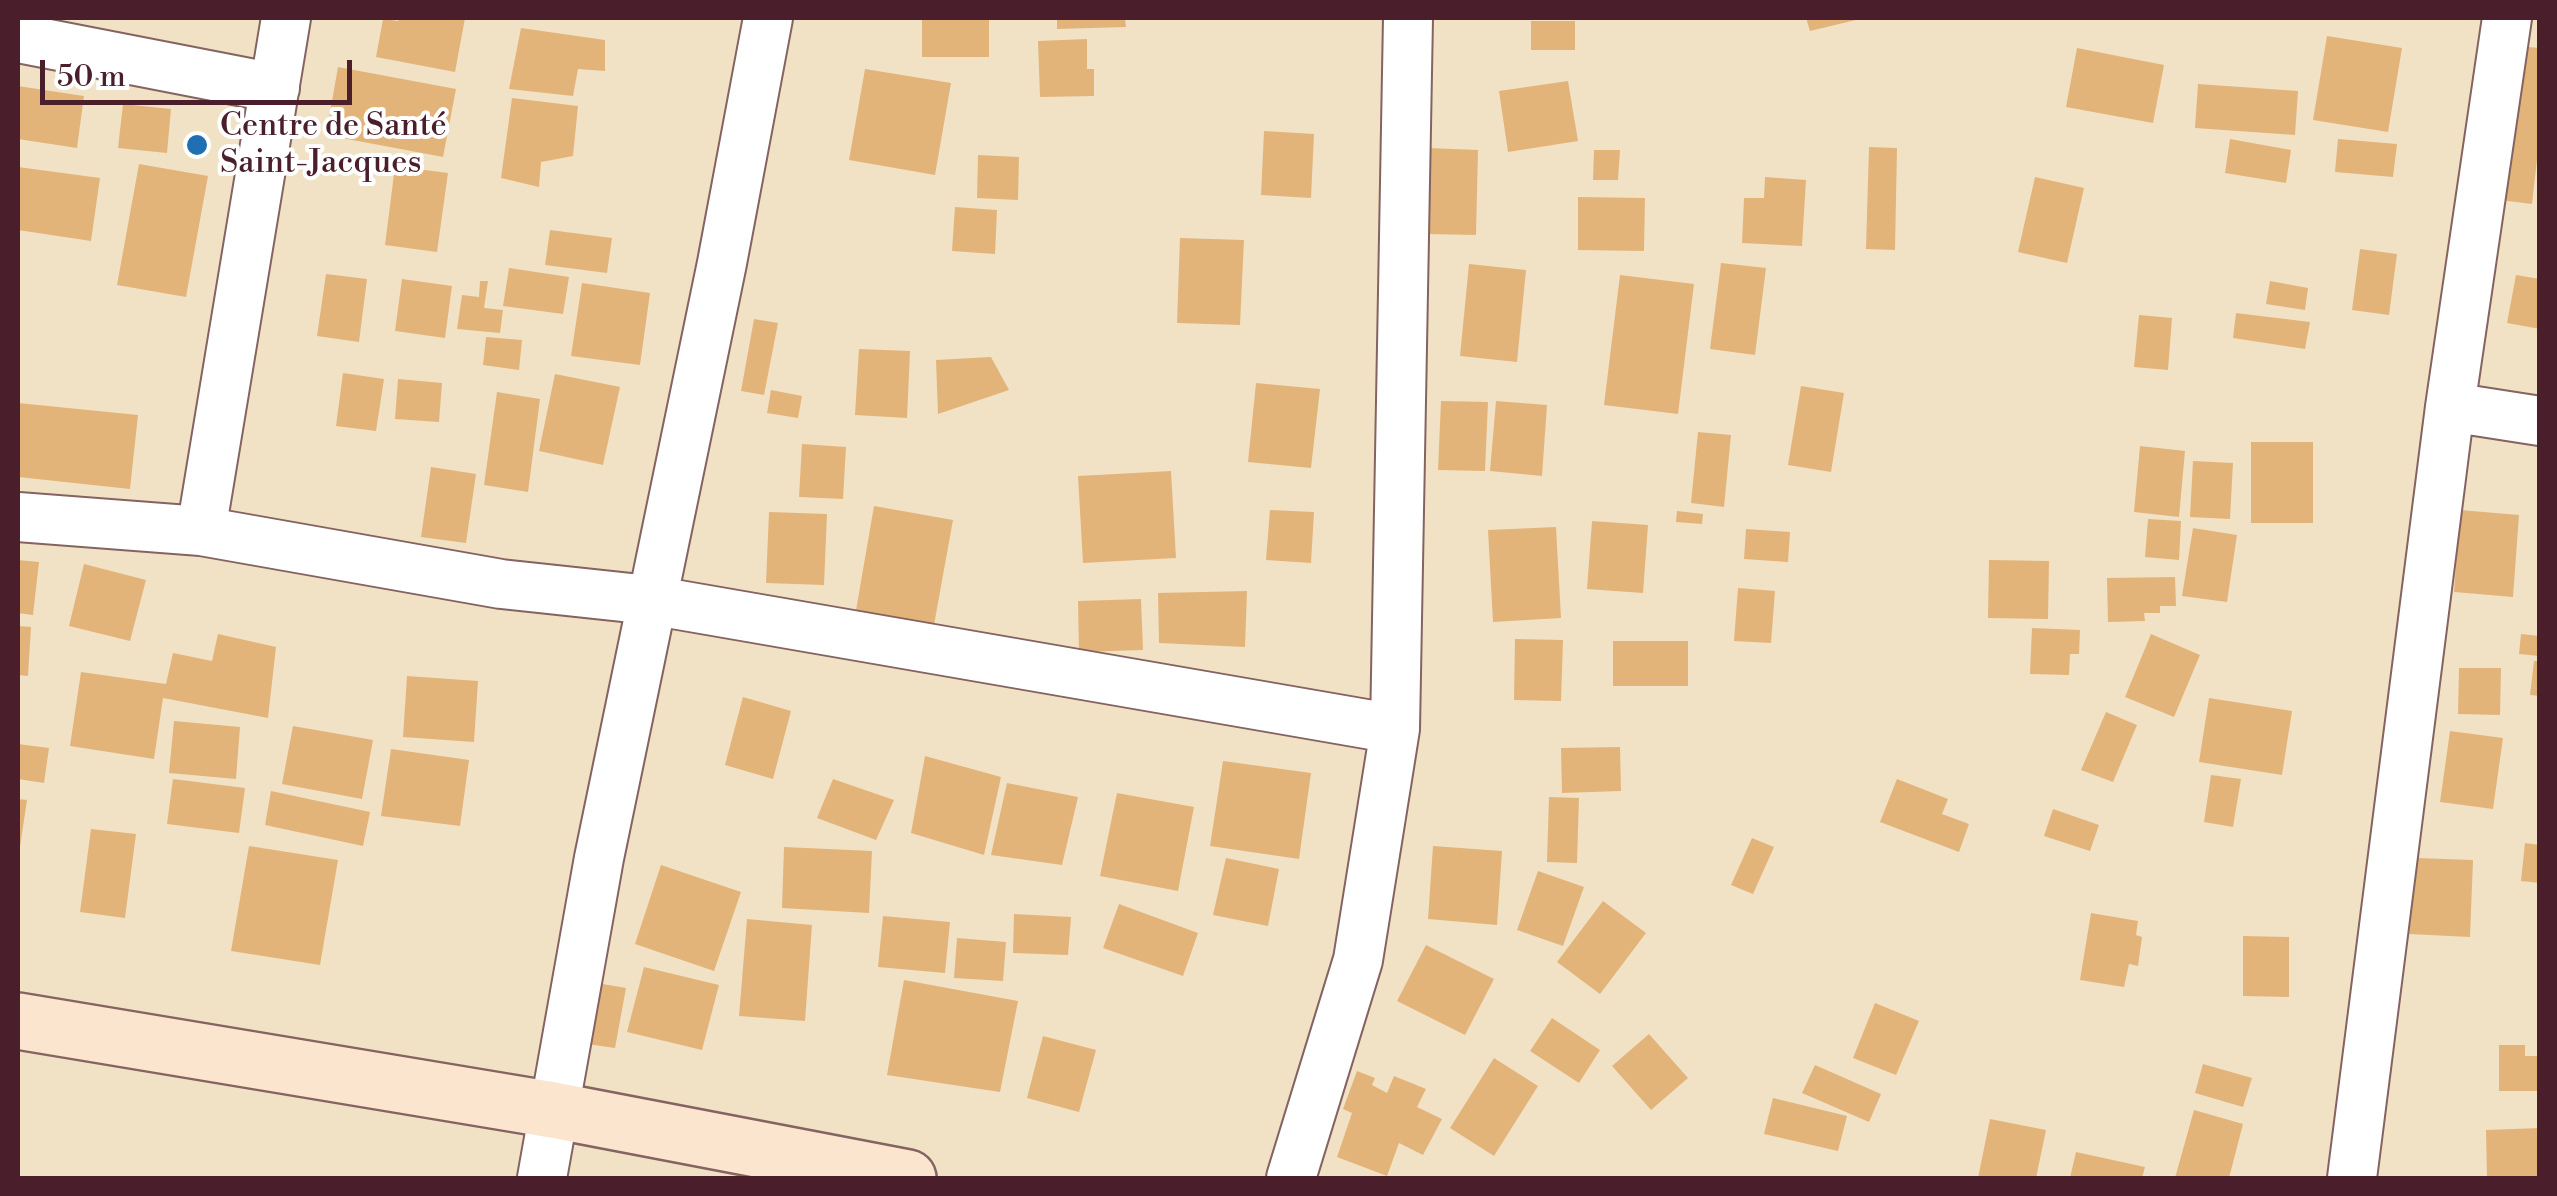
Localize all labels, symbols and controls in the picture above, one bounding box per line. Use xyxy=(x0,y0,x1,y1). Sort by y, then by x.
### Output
scale bar xyxy=(45,40,358,102)
text: 50 m xyxy=(57,58,126,96)
place label: Centre de Santé Saint-Jacques xyxy=(220,108,447,183)
marker: Centre de Santé Saint-Jacques xyxy=(184,132,210,158)

